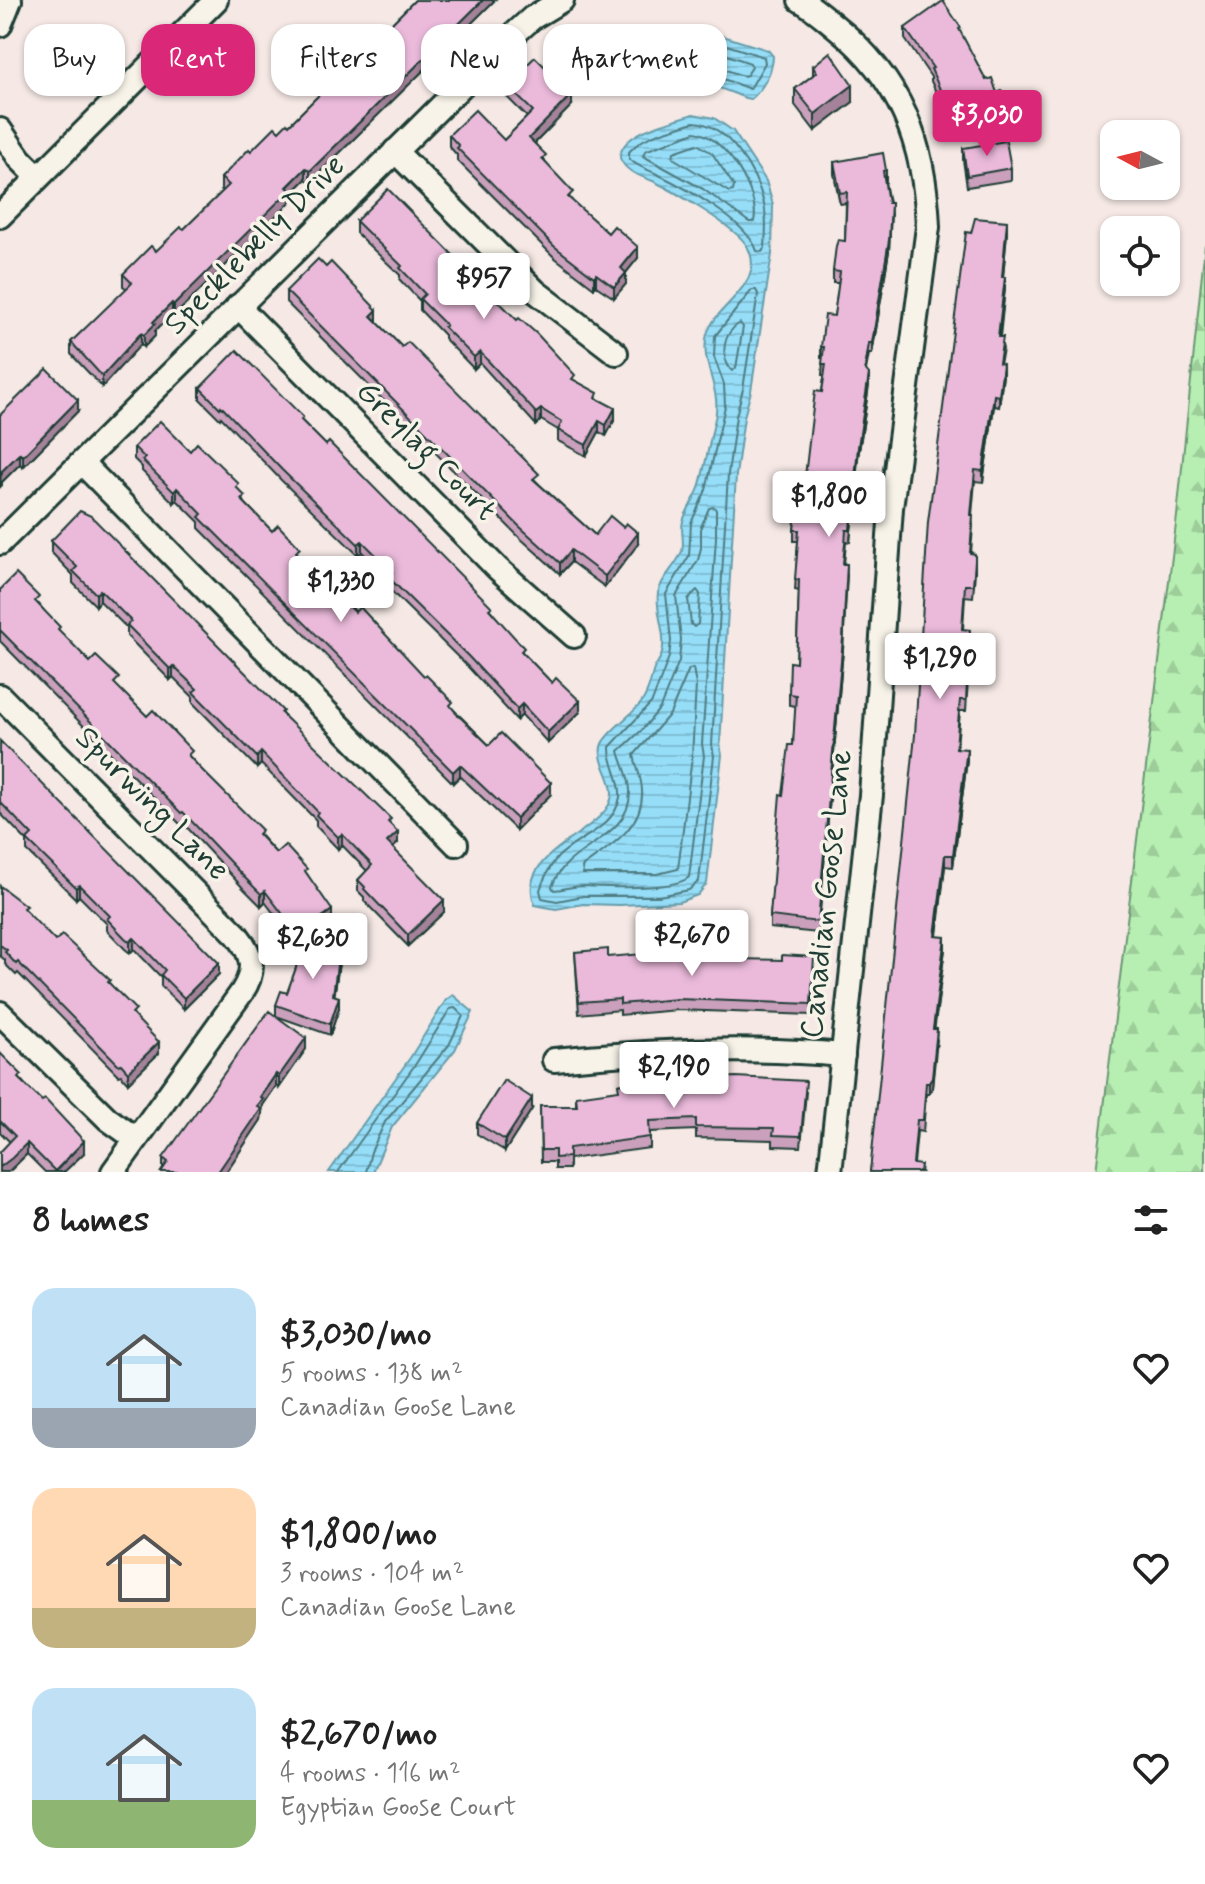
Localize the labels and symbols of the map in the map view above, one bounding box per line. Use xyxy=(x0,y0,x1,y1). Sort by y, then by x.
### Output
pin: $3,030 xyxy=(922,90,1052,158)
north arrow xyxy=(1100,120,1180,200)
street label: Specklebelly Drive xyxy=(155,145,355,345)
pin: $957 xyxy=(437,253,531,321)
street label: Greylag Court xyxy=(344,371,506,533)
pin: $1,800 xyxy=(764,471,894,539)
pin: $1,330 xyxy=(276,556,406,624)
pin: $1,290 xyxy=(875,633,1005,701)
street label: Spurwing Lane xyxy=(64,718,238,892)
street label: Canadian Goose Lane xyxy=(791,748,863,1040)
pin: $2,670 xyxy=(627,910,757,978)
pin: $2,630 xyxy=(248,913,378,981)
pin: $2,190 xyxy=(609,1042,739,1110)

